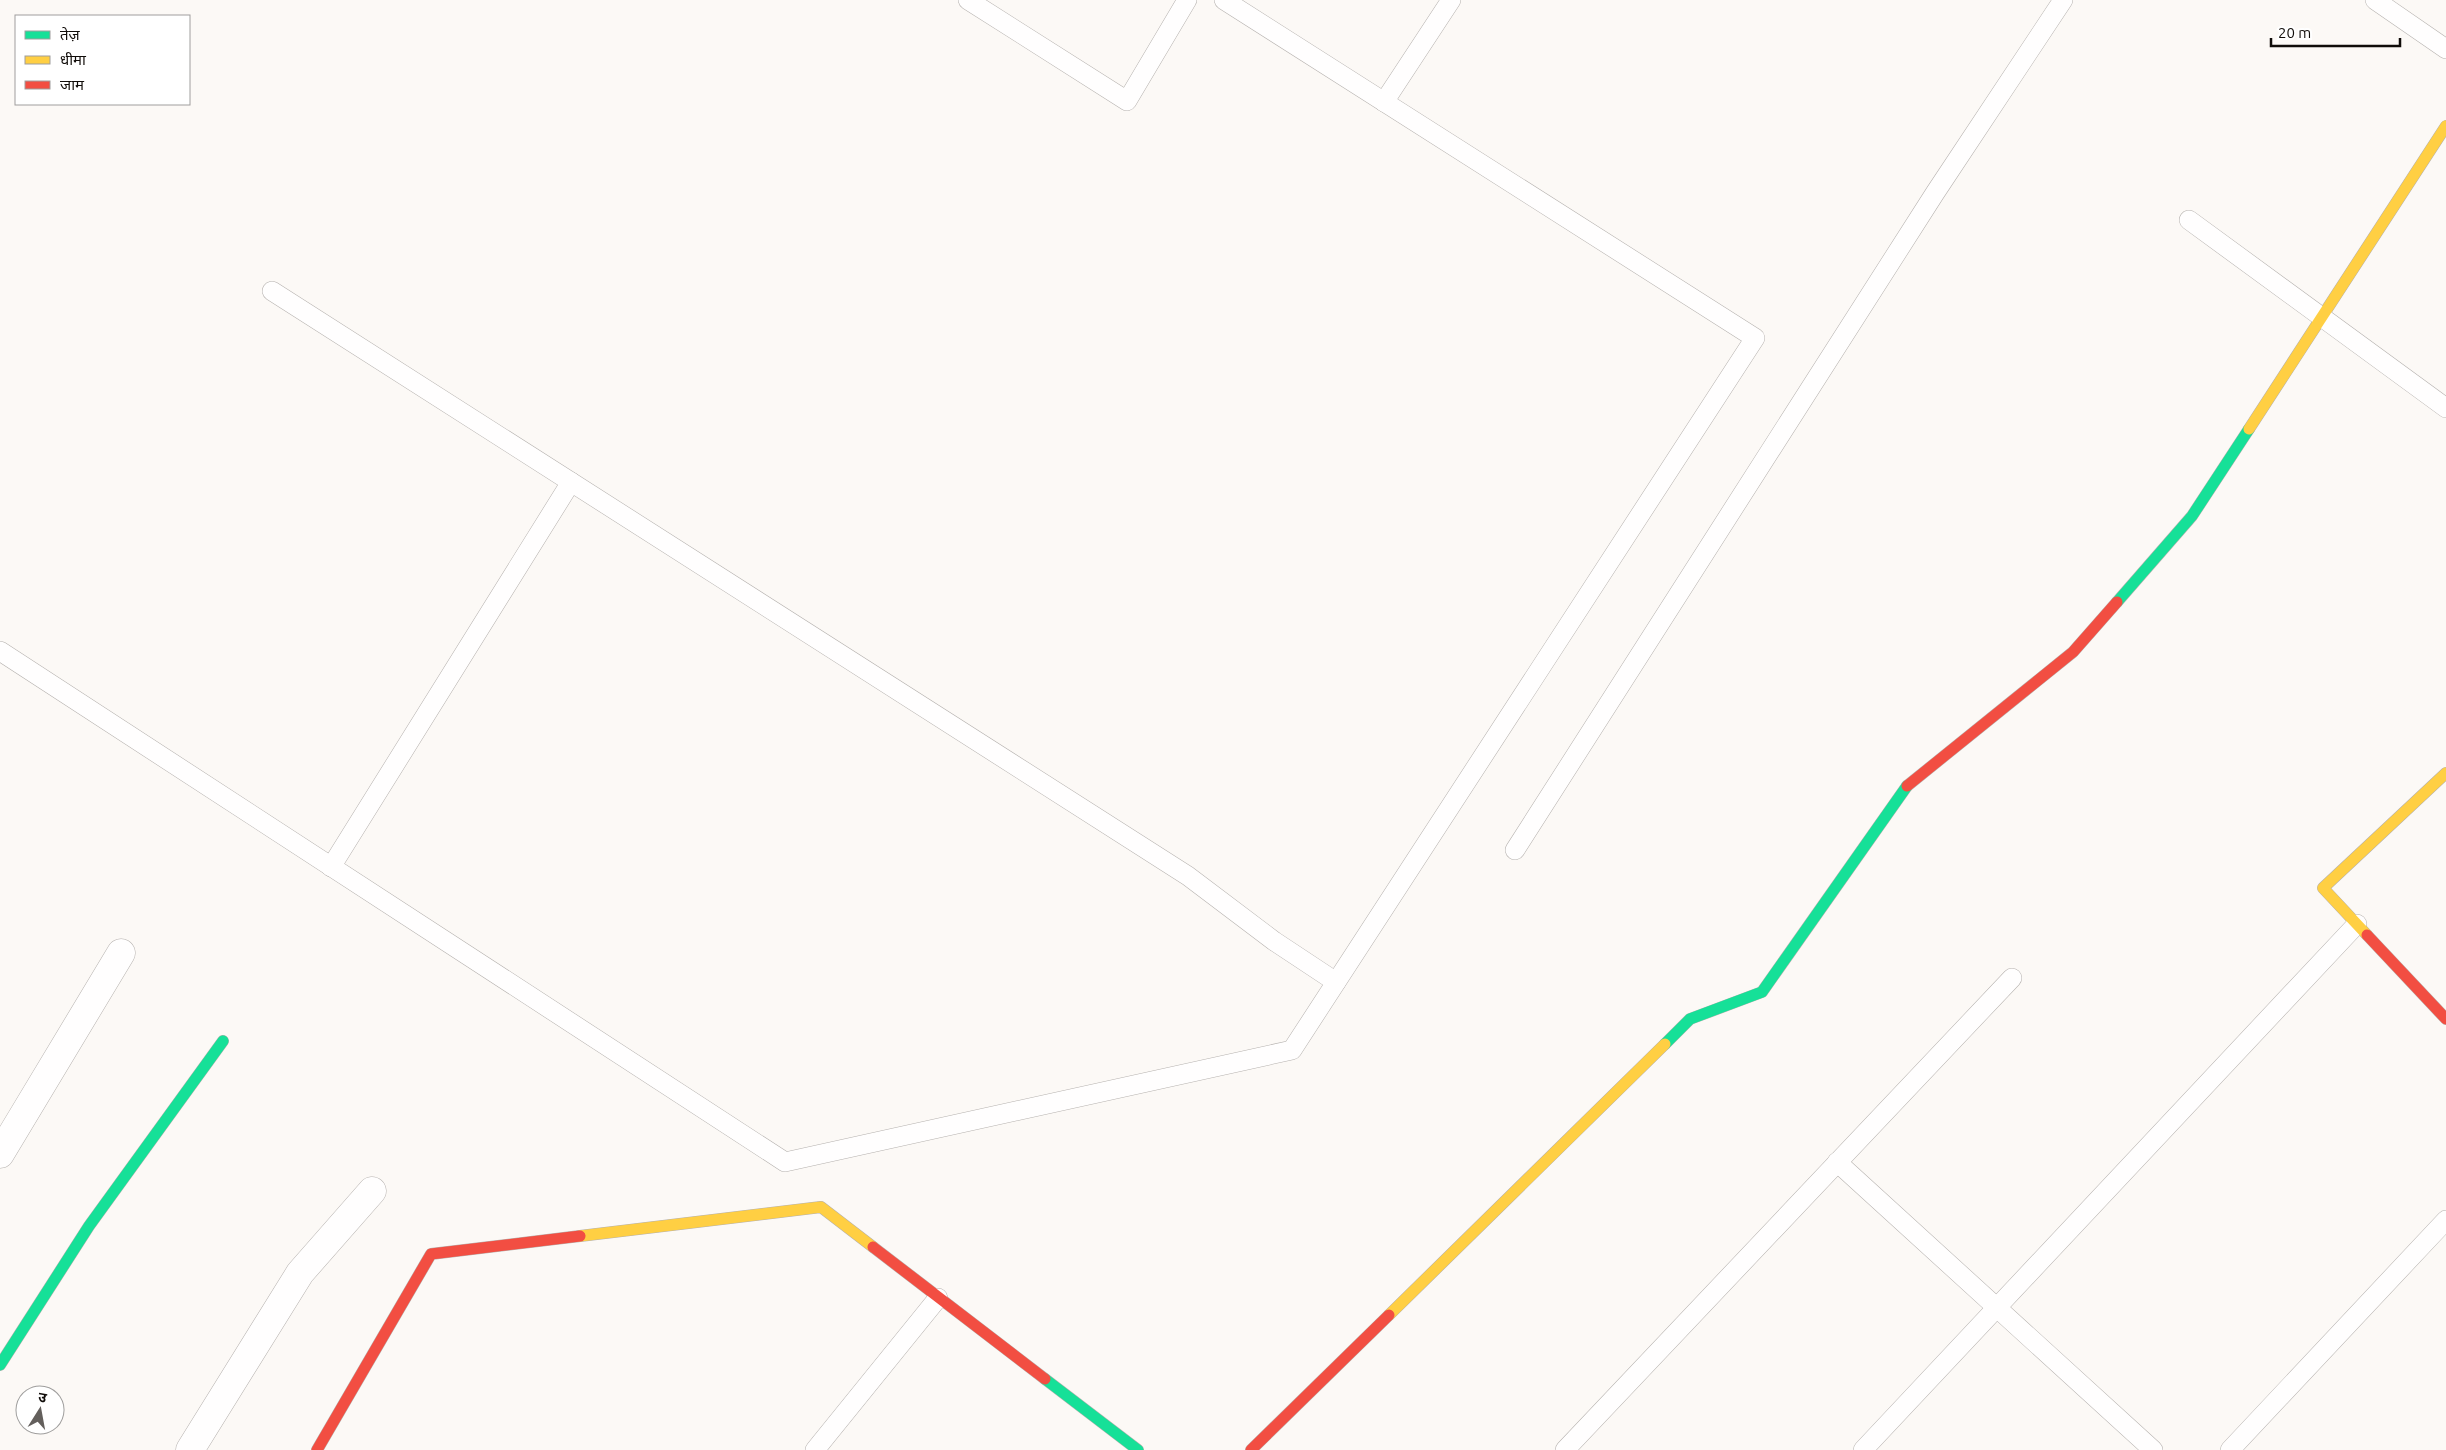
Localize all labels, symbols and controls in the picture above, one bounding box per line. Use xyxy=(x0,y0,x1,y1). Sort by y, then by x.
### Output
legend xyxy=(15,15,190,105)
scale bar xyxy=(2271,15,2400,47)
text: 20 m xyxy=(2278,24,2311,41)
text: तेज़ xyxy=(60,26,81,43)
text: धीमा xyxy=(60,51,87,68)
text: जाम xyxy=(60,76,85,93)
north arrow xyxy=(15,1385,65,1435)
text: उ xyxy=(37,1389,49,1406)

